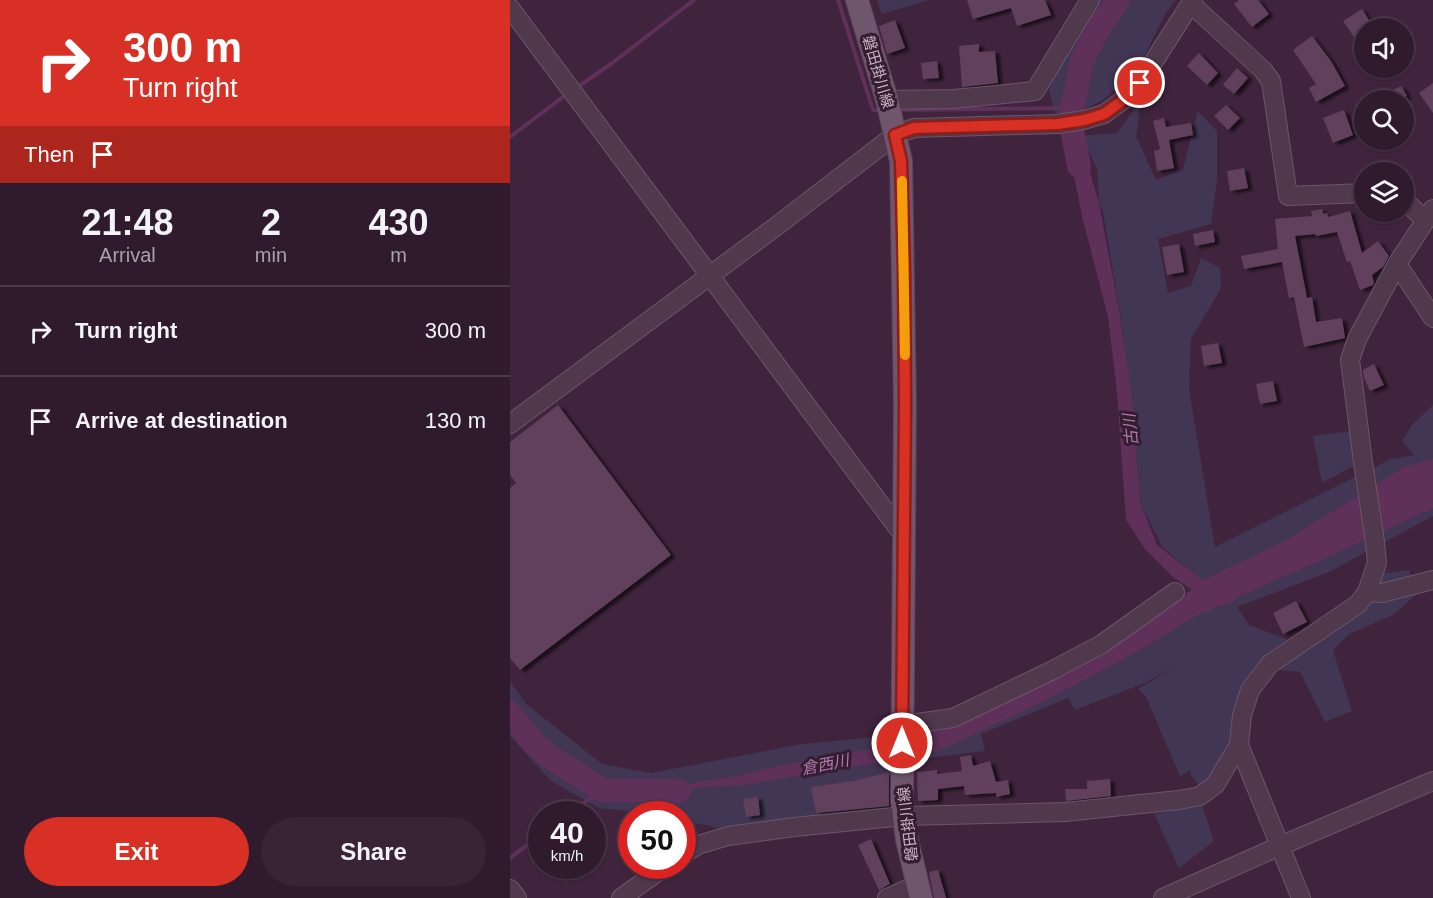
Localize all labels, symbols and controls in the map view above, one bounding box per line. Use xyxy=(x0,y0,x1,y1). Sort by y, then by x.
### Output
map controls xyxy=(1354,18,1414,222)
button: sound xyxy=(1354,18,1414,78)
icon: right xyxy=(24,24,102,102)
text: 300 m xyxy=(123,24,242,71)
street label: 磐田掛川線 xyxy=(860,33,897,110)
pin xyxy=(1114,57,1165,108)
icon: arrive xyxy=(1123,66,1156,99)
text: Turn right xyxy=(123,73,238,103)
button: search xyxy=(1354,90,1414,150)
icon: arrive xyxy=(86,138,119,171)
text: Then xyxy=(24,142,74,167)
button: layers xyxy=(1354,162,1414,222)
text: 21:48 xyxy=(81,202,173,243)
text: 2 xyxy=(261,202,281,243)
text: 430 xyxy=(368,202,429,243)
text: Arrival xyxy=(99,244,156,266)
text: min xyxy=(255,244,287,266)
text: m xyxy=(390,244,407,266)
icon: right xyxy=(24,315,57,348)
text: Turn right xyxy=(75,318,177,343)
text: 300 m xyxy=(425,318,486,343)
icon: arrive xyxy=(24,405,57,438)
text: Arrive at destination xyxy=(75,408,288,433)
text: 130 m xyxy=(425,408,486,433)
water label: 古川 xyxy=(1120,411,1141,447)
position arrow xyxy=(870,711,934,775)
water label: 倉西川 xyxy=(800,751,852,777)
street label: 磐田掛川線 xyxy=(894,786,921,862)
speed limit sign: 50 xyxy=(618,801,696,879)
text: 40 xyxy=(550,816,584,849)
button: Exit xyxy=(24,817,249,886)
button: Share xyxy=(261,817,486,886)
text: km/h xyxy=(551,847,583,864)

